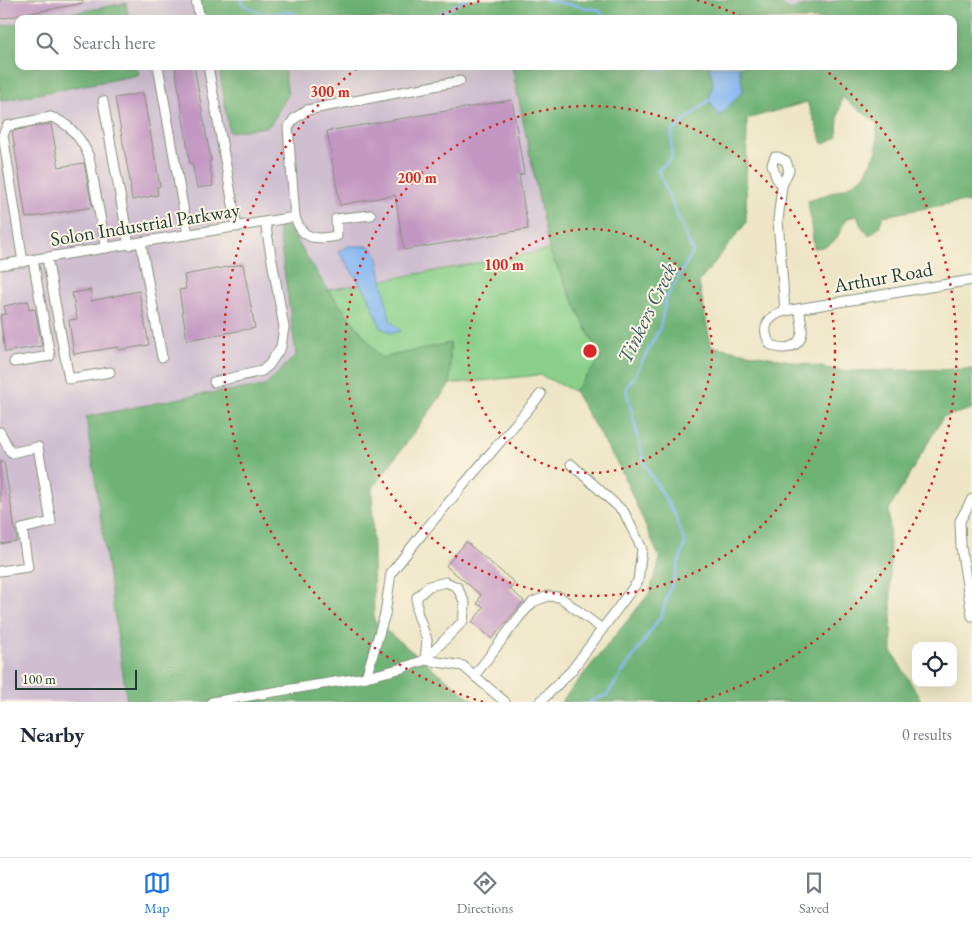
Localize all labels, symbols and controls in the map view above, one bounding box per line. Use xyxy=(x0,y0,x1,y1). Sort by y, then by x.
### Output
search box xyxy=(15,15,957,70)
icon: search xyxy=(33,29,61,57)
text: Search here xyxy=(73,30,155,55)
text: 300 m xyxy=(310,82,350,101)
text: 200 m xyxy=(397,168,437,187)
street label: Solon Industrial Parkway xyxy=(48,196,242,252)
text: 100 m xyxy=(484,255,524,274)
street label: Arthur Road xyxy=(830,255,935,299)
water label: Tinkers Creek xyxy=(611,258,683,368)
centre of rings xyxy=(581,342,599,360)
map controls xyxy=(912,642,957,687)
button: locate xyxy=(912,642,957,687)
scale bar xyxy=(15,667,138,690)
text: 100 m xyxy=(22,670,56,688)
text: Nearby xyxy=(20,721,84,748)
text: 0 results xyxy=(902,724,952,745)
tab: Map xyxy=(143,869,171,917)
tab: Directions xyxy=(457,869,513,917)
tab: Saved xyxy=(799,869,829,917)

